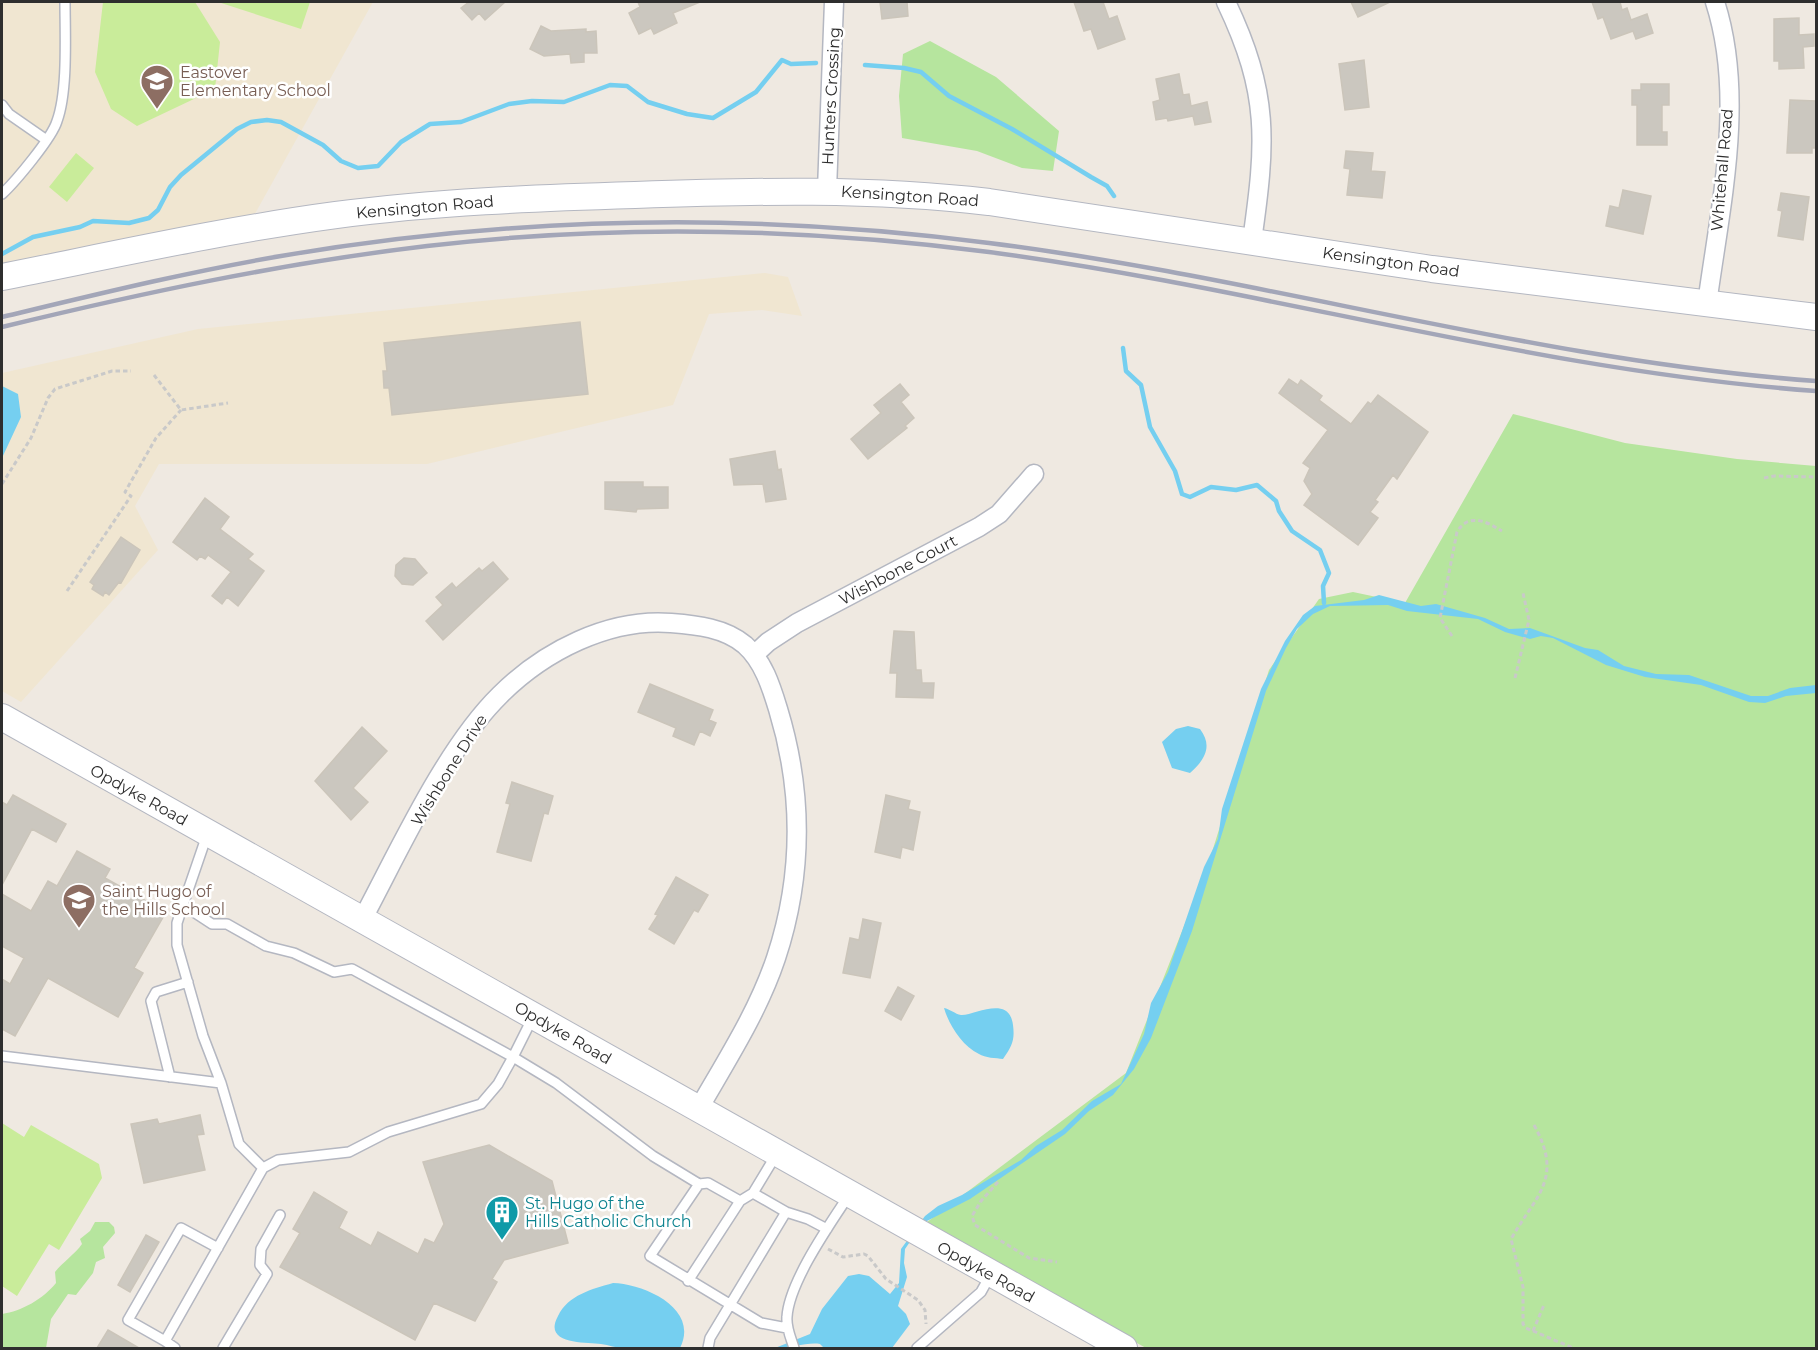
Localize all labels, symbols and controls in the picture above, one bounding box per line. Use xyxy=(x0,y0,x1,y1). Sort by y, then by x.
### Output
street label: Hunters Crossing xyxy=(818,27,844,165)
school or university icon: Eastover Elementary School xyxy=(139,63,175,110)
place label: Eastover Elementary School xyxy=(180,63,331,100)
street label: Whitehall Road xyxy=(1707,108,1737,232)
street label: Kensington Road xyxy=(840,182,980,210)
street label: Kensington Road xyxy=(355,192,495,222)
street label: Kensington Road xyxy=(1321,243,1461,281)
street label: Wishbone Court xyxy=(836,531,961,609)
street label: Wishbone Drive xyxy=(407,711,491,829)
street label: Opdyke Road xyxy=(87,760,191,830)
school or university icon: Saint Hugo of the Hills School xyxy=(61,882,97,929)
place label: Saint Hugo of the Hills School xyxy=(102,882,225,919)
street label: Opdyke Road xyxy=(511,998,615,1068)
building icon: St. Hugo of the Hills Catholic Church xyxy=(484,1194,520,1241)
place label: St. Hugo of the Hills Catholic Church xyxy=(525,1194,692,1231)
street label: Opdyke Road xyxy=(934,1237,1038,1307)

